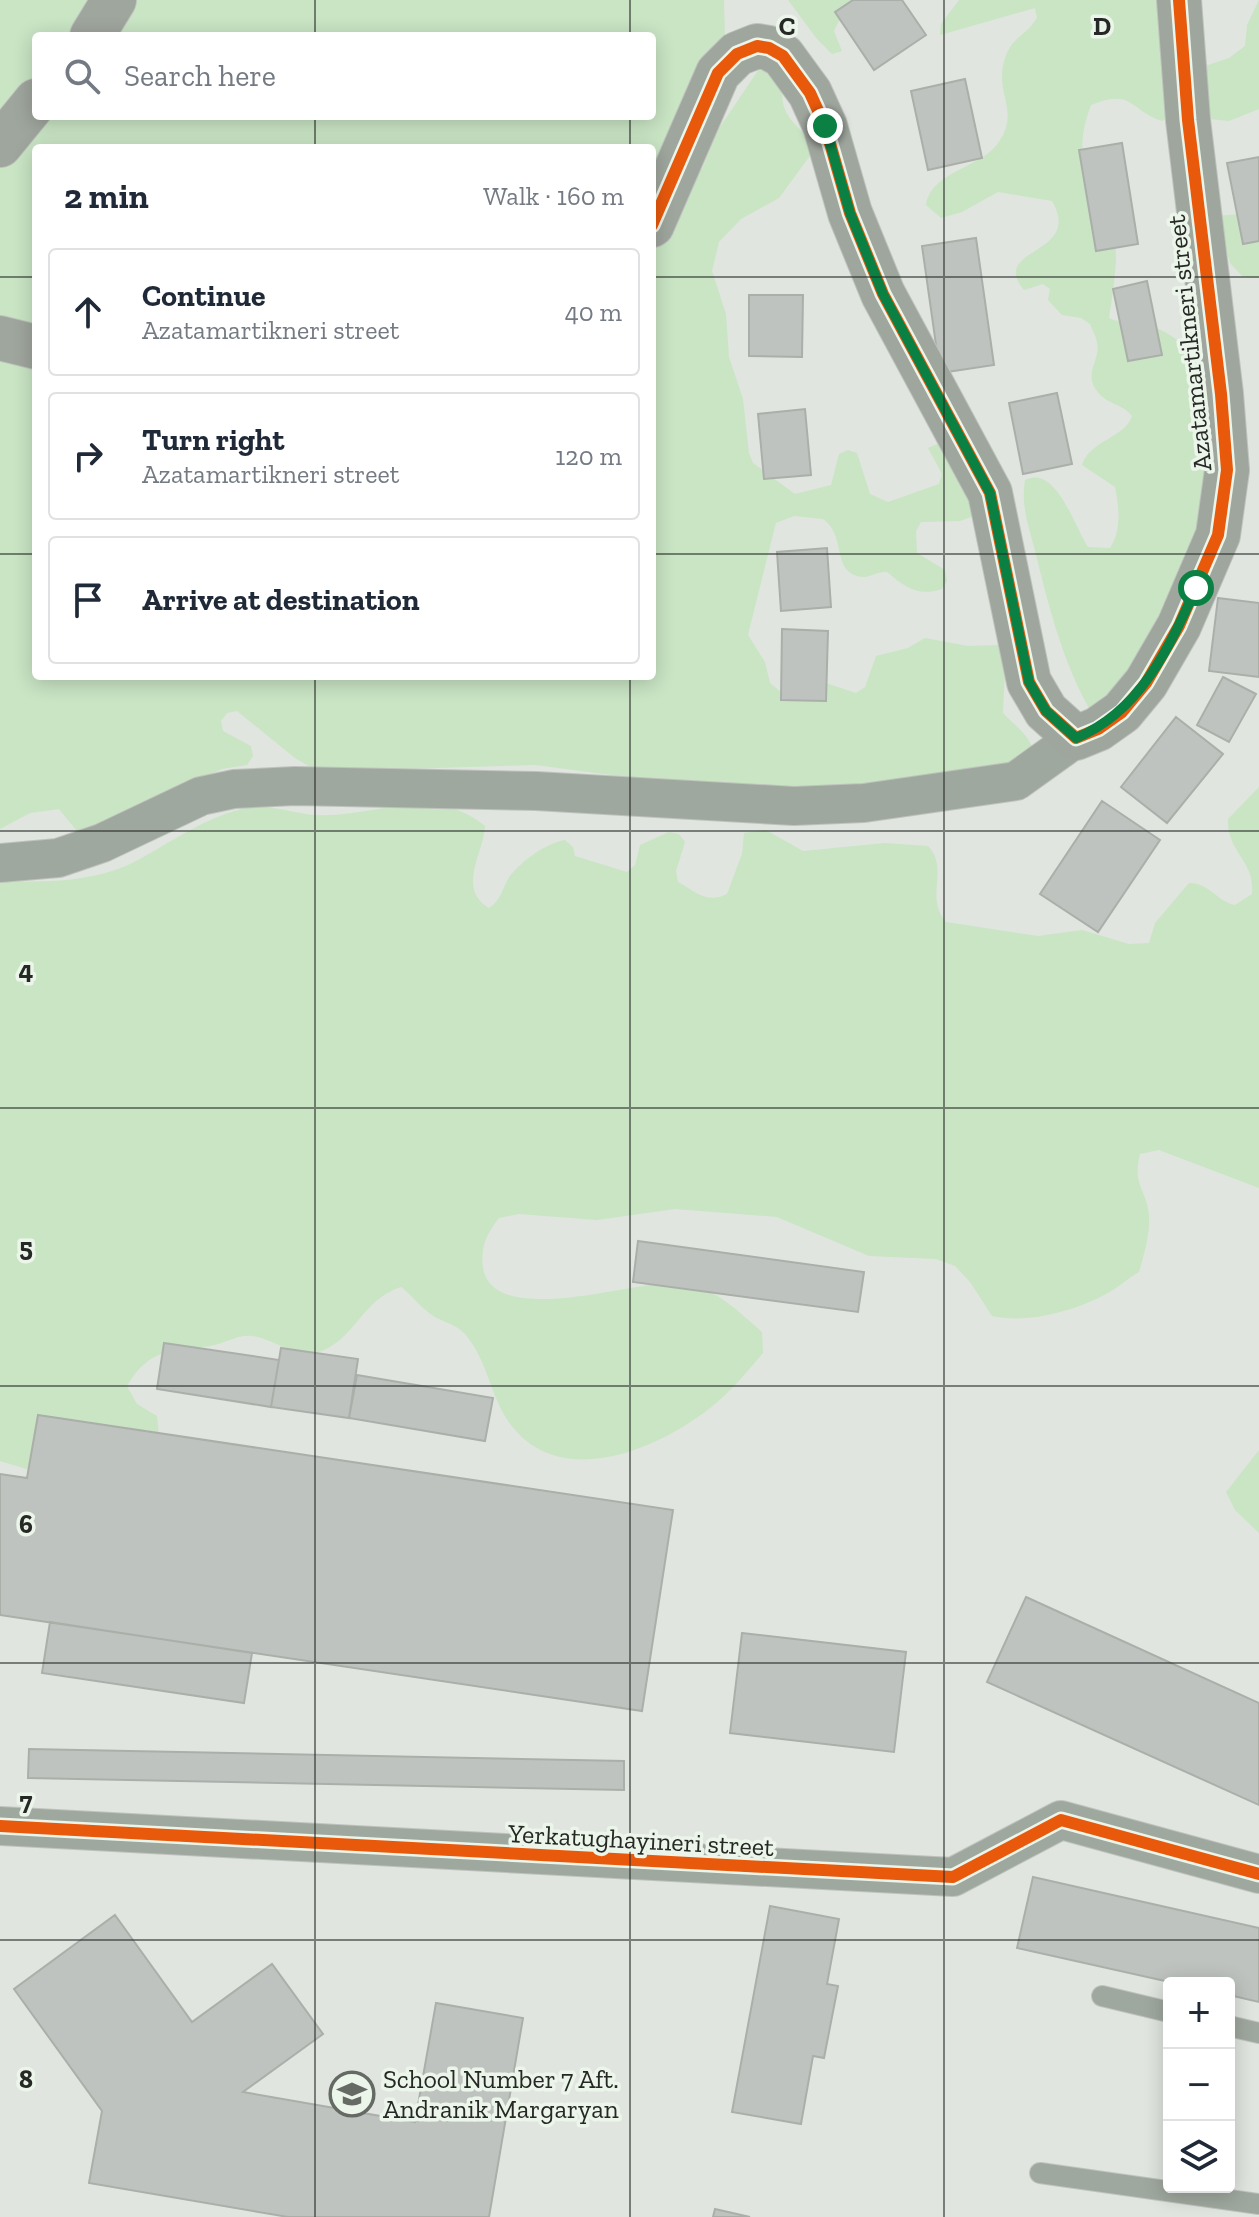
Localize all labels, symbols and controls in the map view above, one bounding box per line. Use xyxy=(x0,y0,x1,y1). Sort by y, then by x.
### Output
text: C xyxy=(779,10,795,42)
text: D xyxy=(1093,10,1111,42)
search box xyxy=(32,32,656,120)
icon: search xyxy=(60,54,104,98)
text: Search here xyxy=(124,58,276,94)
route end xyxy=(807,108,843,144)
text: 2 min xyxy=(64,176,149,217)
text: Walk · 160 m xyxy=(483,180,624,212)
street label: Azatamartikneri street xyxy=(1160,213,1218,473)
text: Continue xyxy=(142,278,266,314)
icon: ahead xyxy=(66,290,110,334)
text: 40 m xyxy=(565,296,622,328)
text: Azatamartikneri street xyxy=(142,314,399,346)
text: Turn right xyxy=(142,422,284,458)
icon: right xyxy=(66,434,110,478)
text: 120 m xyxy=(555,440,622,472)
text: Azatamartikneri street xyxy=(142,458,399,490)
route start xyxy=(1178,570,1214,606)
icon: arrive xyxy=(66,578,110,622)
text: Arrive at destination xyxy=(142,582,419,618)
text: 4 xyxy=(19,954,34,986)
text: 5 xyxy=(19,1231,33,1263)
text: 6 xyxy=(19,1508,33,1540)
text: 7 xyxy=(20,1785,33,1817)
street label: Yerkatughayineri street xyxy=(506,1817,775,1863)
map controls xyxy=(1163,1977,1235,2193)
button: + xyxy=(1163,1977,1235,2049)
button: − xyxy=(1163,2049,1235,2121)
text: 8 xyxy=(19,2063,33,2095)
place label: School Number 7 Aft. Andranik Margaryan xyxy=(383,2063,619,2125)
school or university icon: School Number 7 Aft. Andranik Margaryan xyxy=(328,2070,376,2118)
button: layers xyxy=(1163,2121,1235,2193)

